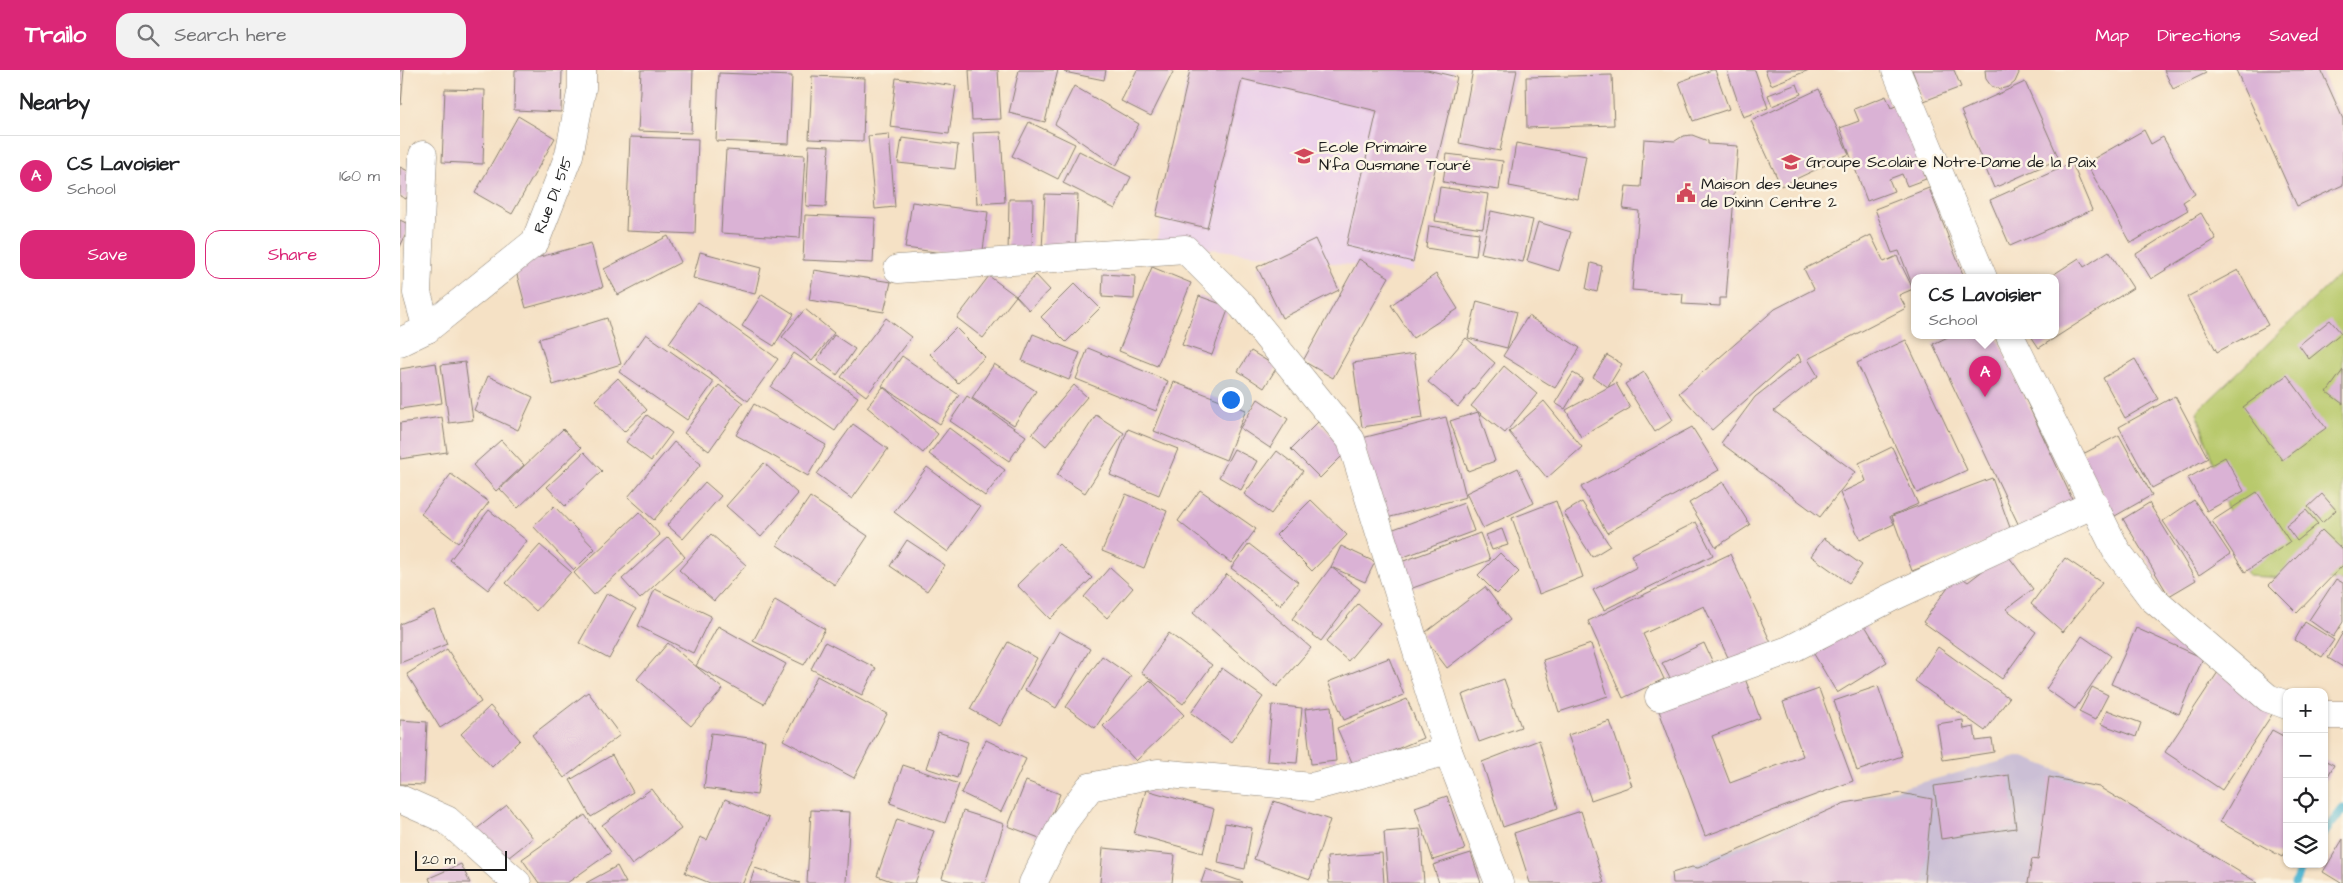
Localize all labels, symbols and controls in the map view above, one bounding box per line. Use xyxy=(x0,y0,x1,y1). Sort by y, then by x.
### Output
search box xyxy=(116,13,466,58)
text: Trailo xyxy=(25,18,86,52)
icon: search xyxy=(134,21,162,49)
text: Search here xyxy=(174,22,286,49)
text: Map xyxy=(2095,23,2129,48)
text: Directions xyxy=(2157,23,2241,48)
text: Saved xyxy=(2269,23,2318,48)
text: Nearby xyxy=(20,88,90,117)
place label: Ecole Primaire N'fa Ousmane Touré xyxy=(1319,136,1471,176)
school or university icon: Ecole Primaire N'fa Ousmane Touré xyxy=(1293,145,1315,167)
text: CS Lavoisier xyxy=(67,151,180,178)
school or university icon: Groupe Scolaire Notre-Dame de la Paix xyxy=(1780,151,1802,173)
place label: Groupe Scolaire Notre-Dame de la Paix xyxy=(1806,151,2096,173)
street label: Rue DI. 515 xyxy=(528,153,579,237)
text: A xyxy=(31,165,41,187)
text: 160 m xyxy=(339,165,380,187)
place label: Maison des Jeunes de Dixinn Centre 2 xyxy=(1701,173,1837,213)
text: School xyxy=(67,178,116,200)
public building icon: Maison des Jeunes de Dixinn Centre 2 xyxy=(1675,182,1697,204)
button: Save xyxy=(20,230,195,279)
button: Share xyxy=(205,230,380,279)
popup xyxy=(1911,274,2059,339)
text: CS Lavoisier xyxy=(1929,282,2041,309)
text: School xyxy=(1929,309,1978,331)
pin: A xyxy=(1969,356,2001,397)
your location xyxy=(1218,387,1244,413)
map controls xyxy=(2283,688,2328,868)
button: + xyxy=(2283,688,2328,733)
button: − xyxy=(2283,733,2328,778)
button: locate xyxy=(2283,778,2328,823)
button: layers xyxy=(2283,823,2328,868)
scale bar xyxy=(415,848,508,871)
text: 20 m xyxy=(422,850,455,870)

